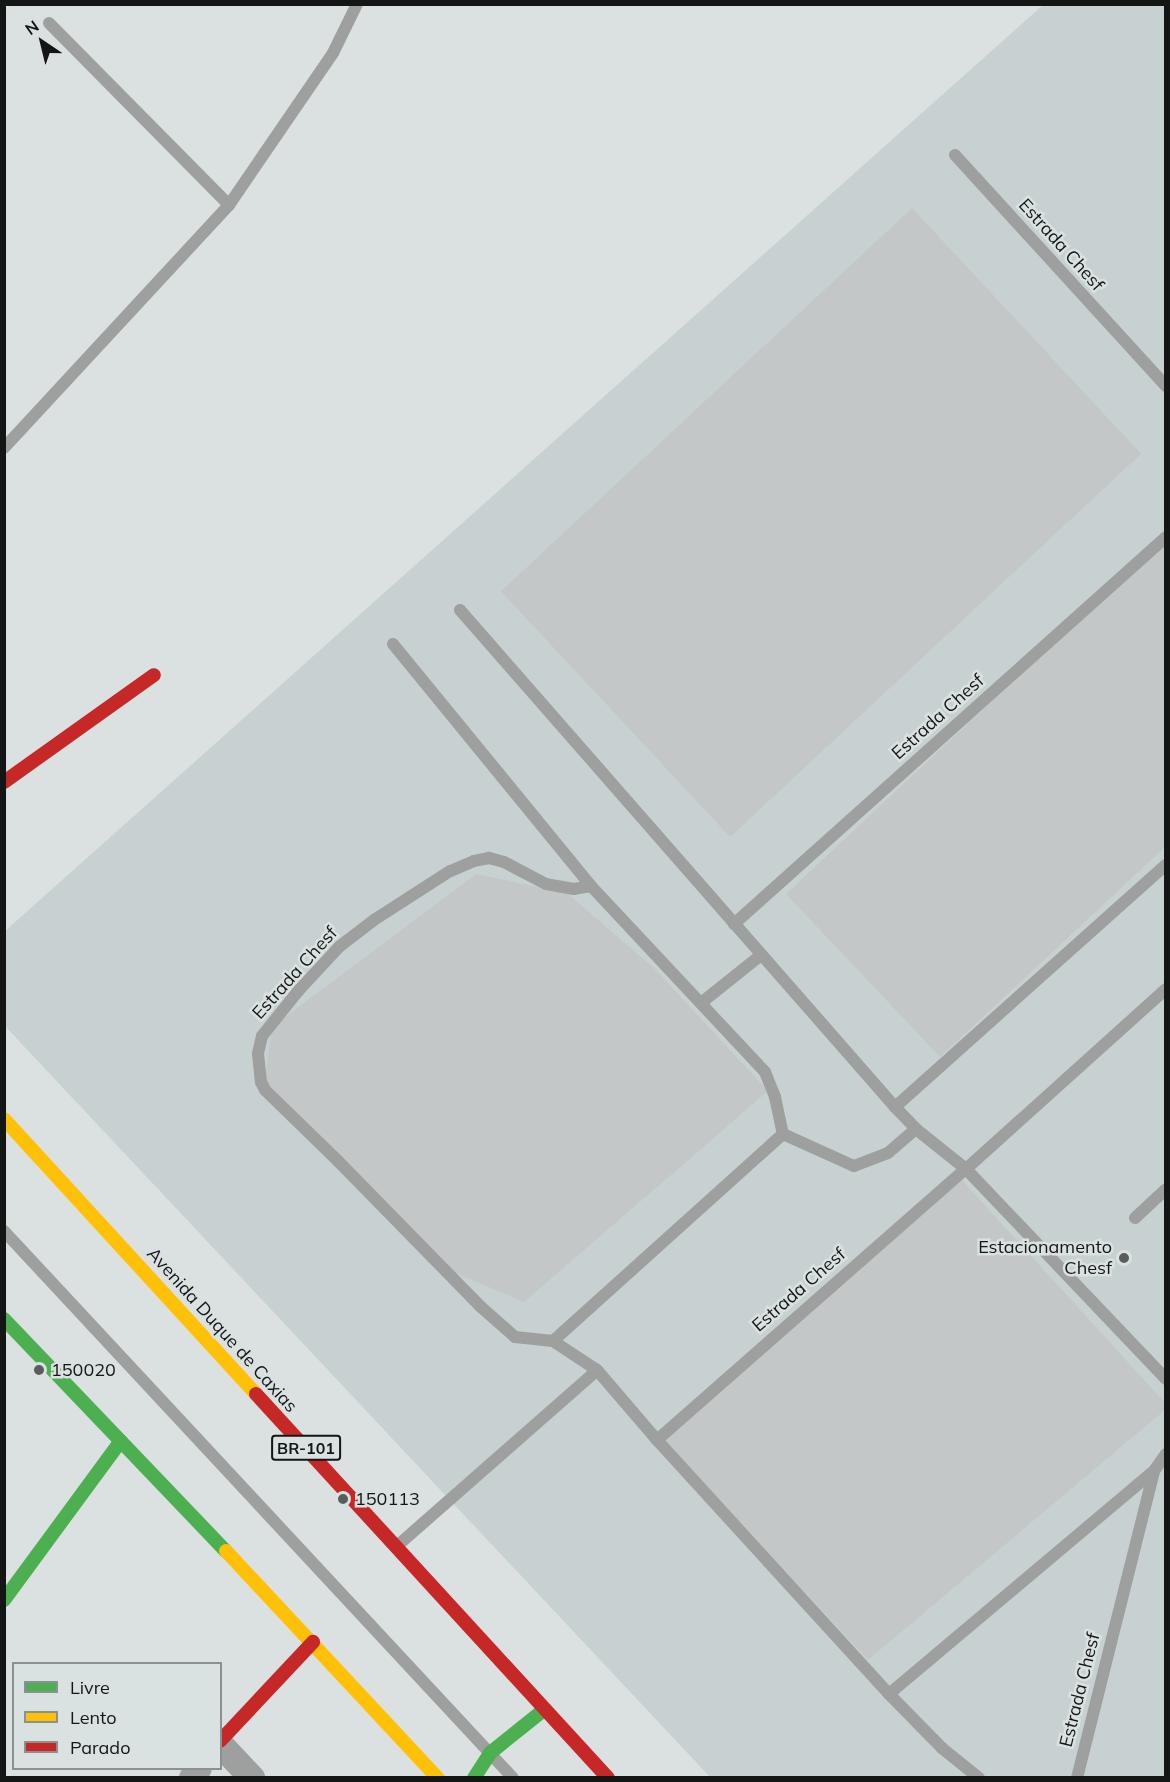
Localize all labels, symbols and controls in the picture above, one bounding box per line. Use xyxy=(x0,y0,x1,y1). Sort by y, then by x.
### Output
north arrow xyxy=(12,12,72,72)
text: N xyxy=(21,16,42,39)
street label: Estrada Chesf xyxy=(1014,194,1108,296)
street label: Estrada Chesf xyxy=(887,670,989,764)
street label: Estrada Chesf xyxy=(248,922,342,1024)
place label: Estacionamento Chesf xyxy=(978,1237,1112,1280)
street label: Avenida Duque de Caxias xyxy=(142,1243,302,1417)
street label: Estrada Chesf xyxy=(748,1244,850,1336)
marker: Estacionamento Chesf xyxy=(1117,1251,1131,1265)
place label: 150020 xyxy=(51,1359,116,1381)
marker: 150020 xyxy=(32,1363,46,1377)
road number: BR-101 xyxy=(270,1435,342,1461)
place label: 150113 xyxy=(355,1488,420,1510)
marker: 150113 xyxy=(336,1492,350,1506)
street label: Estrada Chesf xyxy=(1055,1631,1105,1749)
legend xyxy=(12,1662,222,1770)
text: Livre xyxy=(70,1676,110,1699)
text: Lento xyxy=(70,1706,117,1729)
text: Parado xyxy=(70,1736,130,1759)

